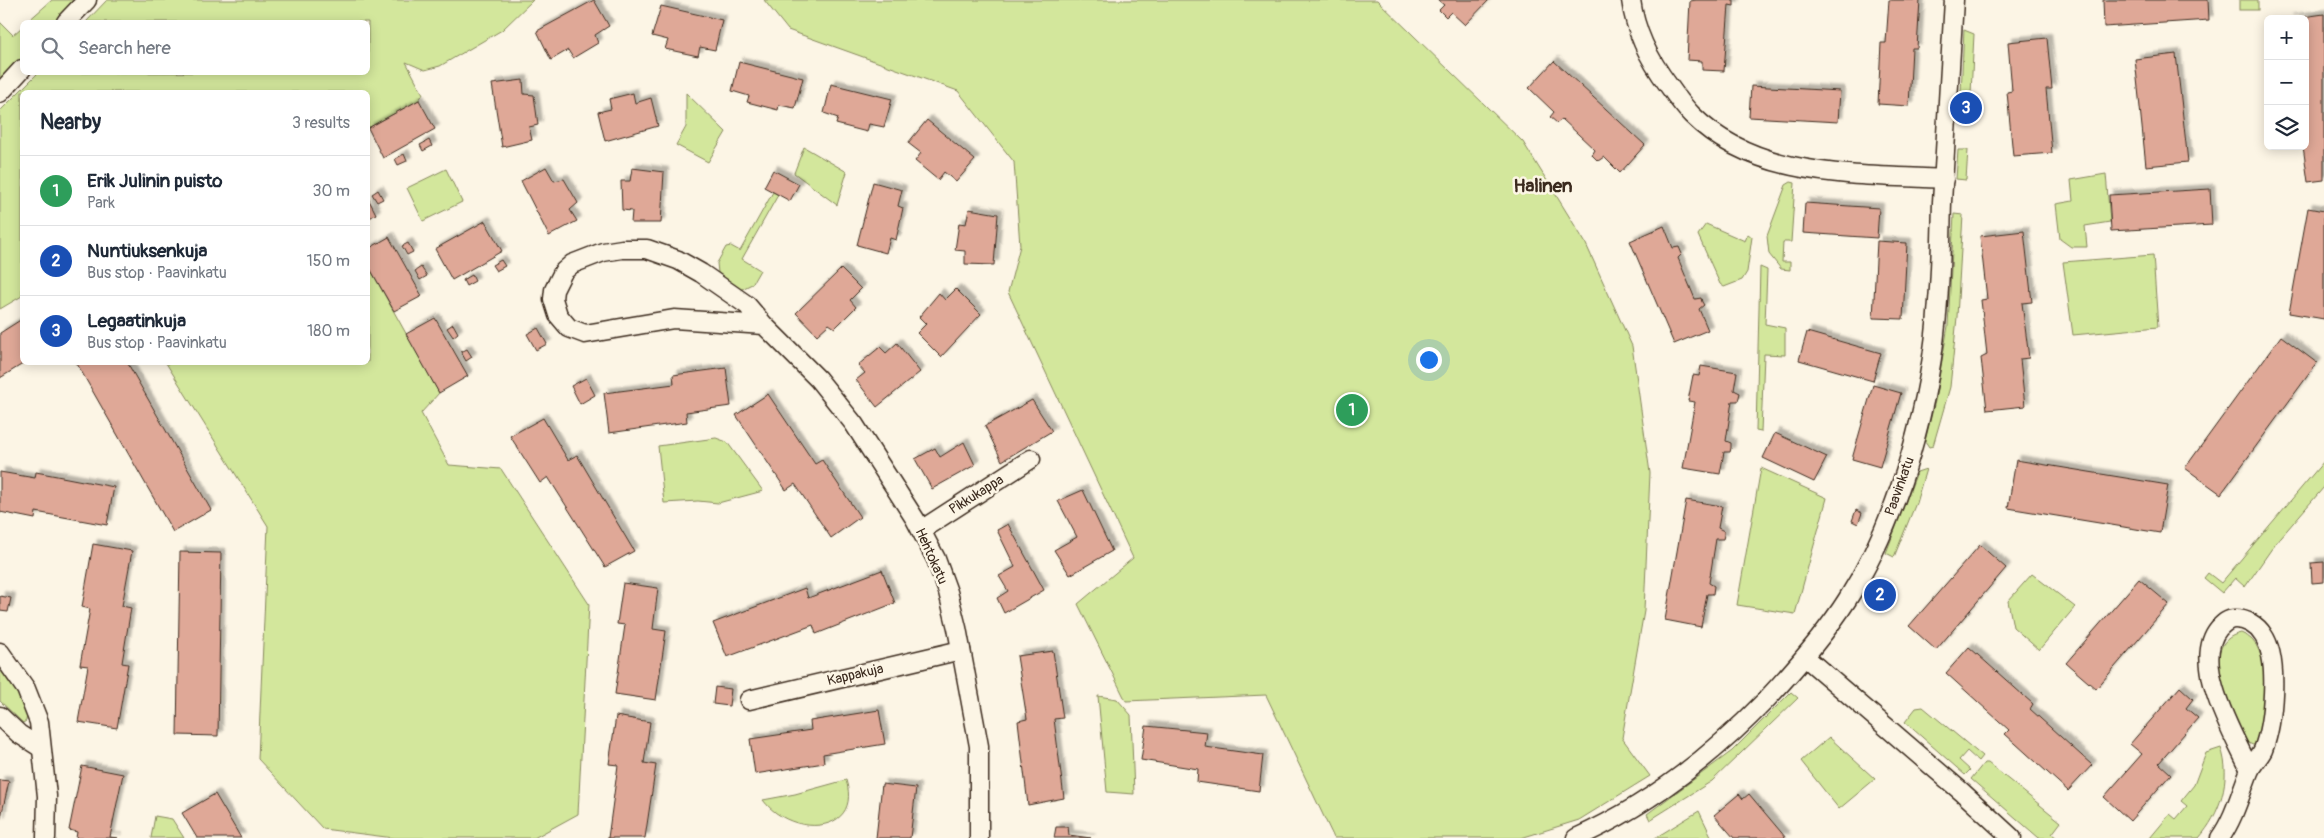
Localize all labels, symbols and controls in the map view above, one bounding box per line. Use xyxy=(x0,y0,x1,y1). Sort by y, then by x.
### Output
map controls xyxy=(2264,15,2309,150)
button: + xyxy=(2264,15,2309,60)
search box xyxy=(20,20,370,75)
icon: search xyxy=(38,34,66,62)
text: Search here xyxy=(78,36,171,60)
button: − xyxy=(2264,60,2309,105)
pin: 3 xyxy=(1950,89,1982,127)
button: layers xyxy=(2264,105,2309,150)
text: Nearby xyxy=(40,109,101,136)
text: 3 results xyxy=(292,113,350,133)
text: Erik Julinin puisto xyxy=(87,169,223,193)
district label: Halinen xyxy=(1513,174,1573,198)
text: 1 xyxy=(53,181,59,201)
text: 30 m xyxy=(312,181,350,201)
text: Park xyxy=(87,193,115,213)
text: Nuntiuksenkuja xyxy=(87,239,207,263)
text: 2 xyxy=(52,251,60,271)
text: 150 m xyxy=(306,251,350,271)
text: Bus stop · Paavinkatu xyxy=(87,263,227,283)
text: Legaatinkuja xyxy=(87,309,186,333)
text: 3 xyxy=(52,321,60,341)
text: 180 m xyxy=(307,321,350,341)
text: Bus stop · Paavinkatu xyxy=(87,333,227,353)
your location xyxy=(1416,347,1442,373)
pin: 1 xyxy=(1336,391,1368,429)
street label: Paavinkatu xyxy=(1881,454,1918,518)
street label: Pikkukappa xyxy=(946,471,1007,518)
street label: Hehtokatu xyxy=(912,526,951,587)
pin: 2 xyxy=(1864,576,1896,614)
street label: Kappakuja xyxy=(825,660,885,689)

